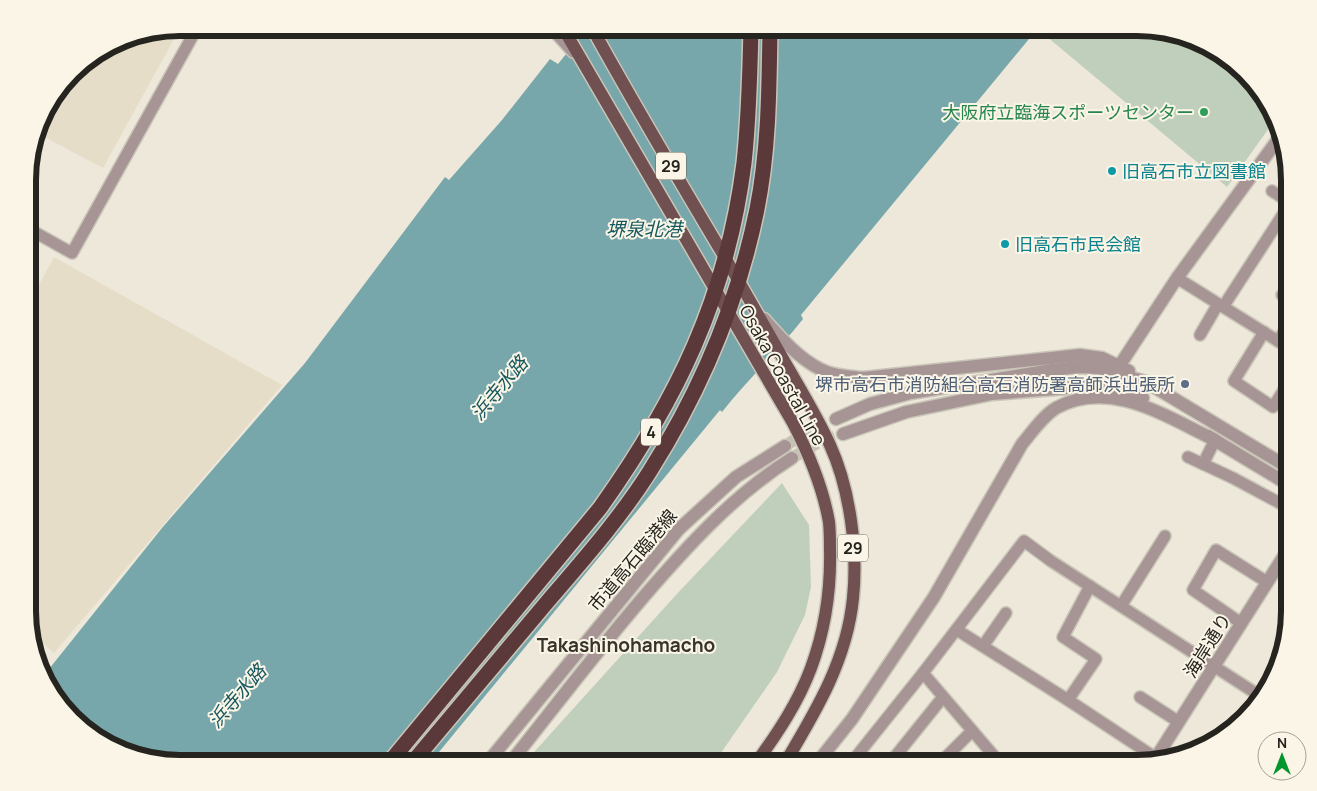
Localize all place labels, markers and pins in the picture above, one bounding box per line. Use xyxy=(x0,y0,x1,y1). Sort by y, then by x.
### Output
place label: 大阪府立臨海スポーツセンター xyxy=(942,100,1194,124)
marker: 大阪府立臨海スポーツセンター xyxy=(1198,106,1210,118)
place label: 旧高石市立図書館 xyxy=(1122,159,1266,183)
marker: 旧高石市立図書館 xyxy=(1106,165,1118,177)
place label: 旧高石市民会館 xyxy=(1015,232,1141,256)
marker: 旧高石市民会館 xyxy=(999,238,1011,250)
place label: 堺市高石市消防組合高石消防署高師浜出張所 xyxy=(815,372,1175,396)
marker: 堺市高石市消防組合高石消防署高師浜出張所 xyxy=(1179,378,1191,390)

